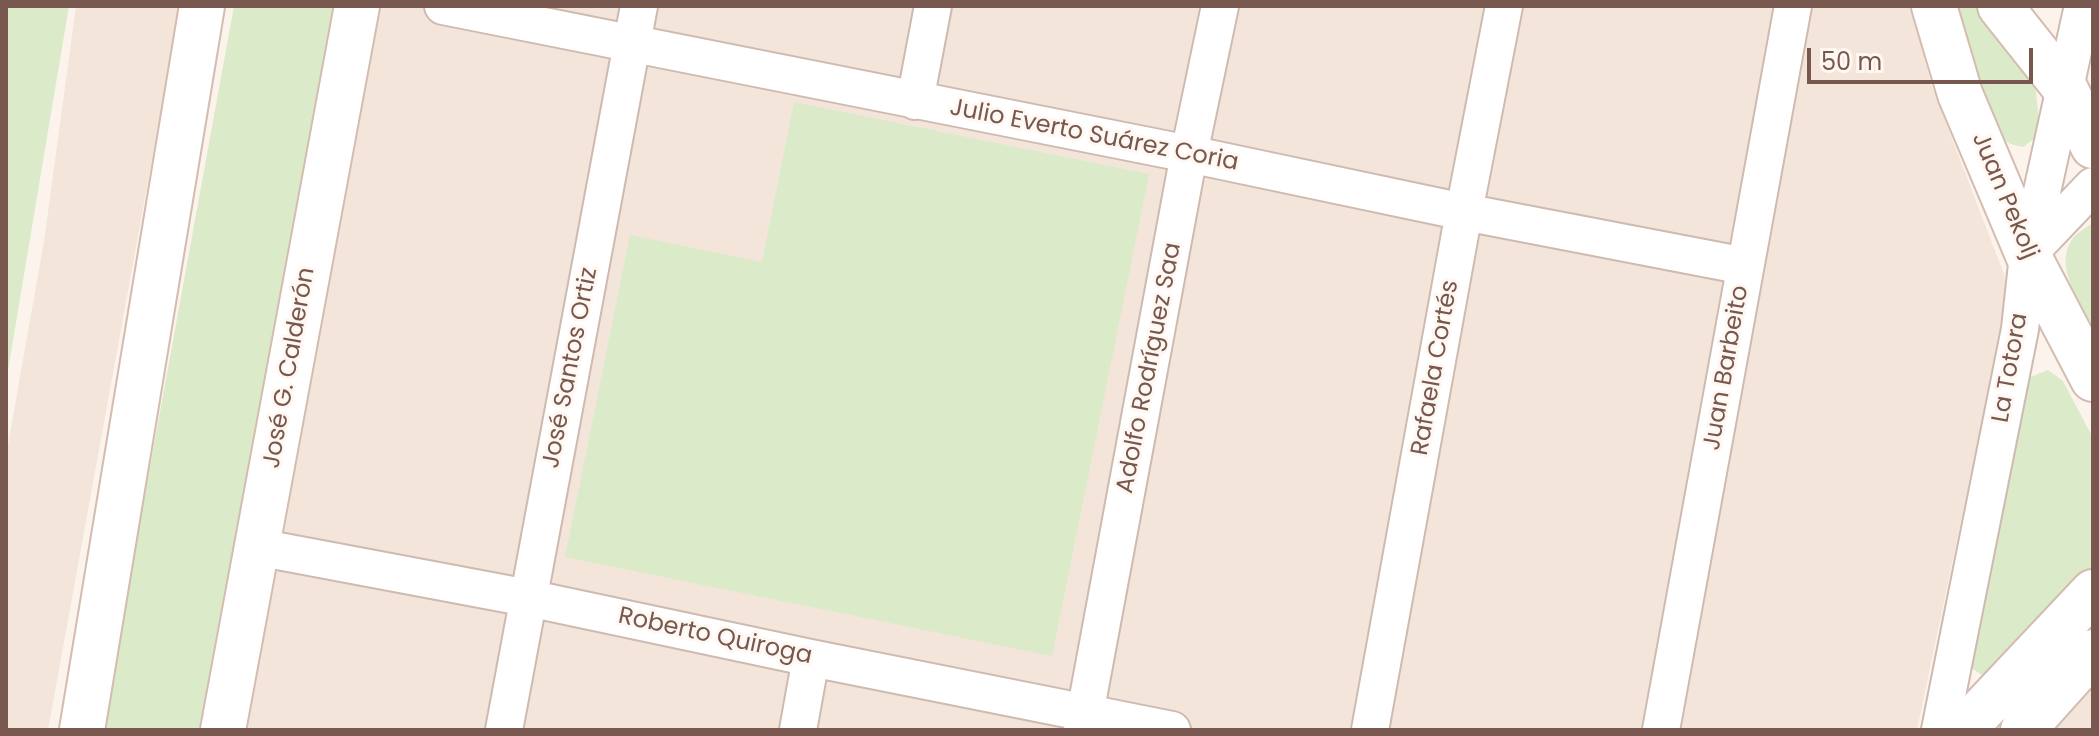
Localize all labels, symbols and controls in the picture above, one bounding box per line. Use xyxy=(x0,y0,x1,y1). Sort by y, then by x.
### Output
scale bar xyxy=(1811,32,2037,82)
text: 50 m xyxy=(1821,45,1882,78)
street label: Julio Everto Suárez Coria xyxy=(947,94,1241,178)
street label: Juan Pekolj xyxy=(1964,129,2044,263)
street label: Adolfo Rodríguez Saa xyxy=(1112,240,1188,496)
street label: José G. Calderón xyxy=(258,265,322,471)
street label: José Santos Ortiz xyxy=(537,265,605,471)
street label: Rafaela Cortés xyxy=(1406,278,1466,458)
street label: Juan Barbeito xyxy=(1698,283,1756,453)
street label: La Totora xyxy=(1987,311,2035,425)
street label: Roberto Quiroga xyxy=(615,602,815,672)

